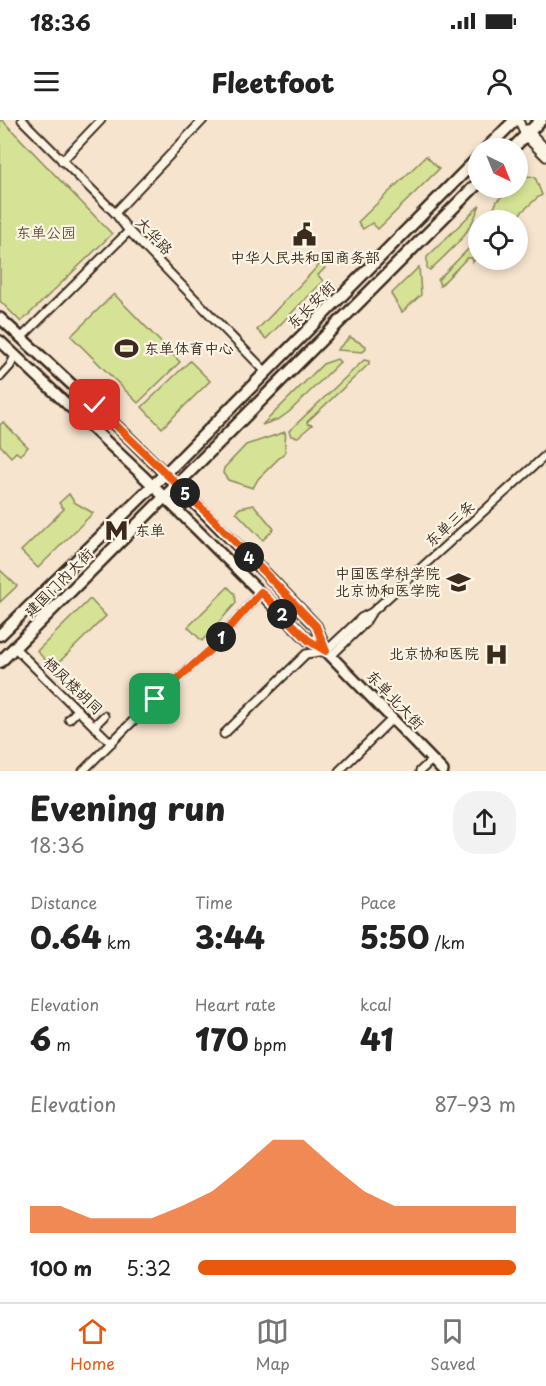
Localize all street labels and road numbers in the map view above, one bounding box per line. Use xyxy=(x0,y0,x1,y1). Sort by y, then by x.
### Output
street label: 大华路 xyxy=(131,211,179,259)
street label: 东长安街 xyxy=(281,275,339,333)
street label: 东单三条 xyxy=(419,494,479,552)
street label: 建国门内大街 xyxy=(18,542,98,622)
street label: 栖凤楼胡同 xyxy=(39,651,109,719)
street label: 东单北大街 xyxy=(362,664,430,734)

